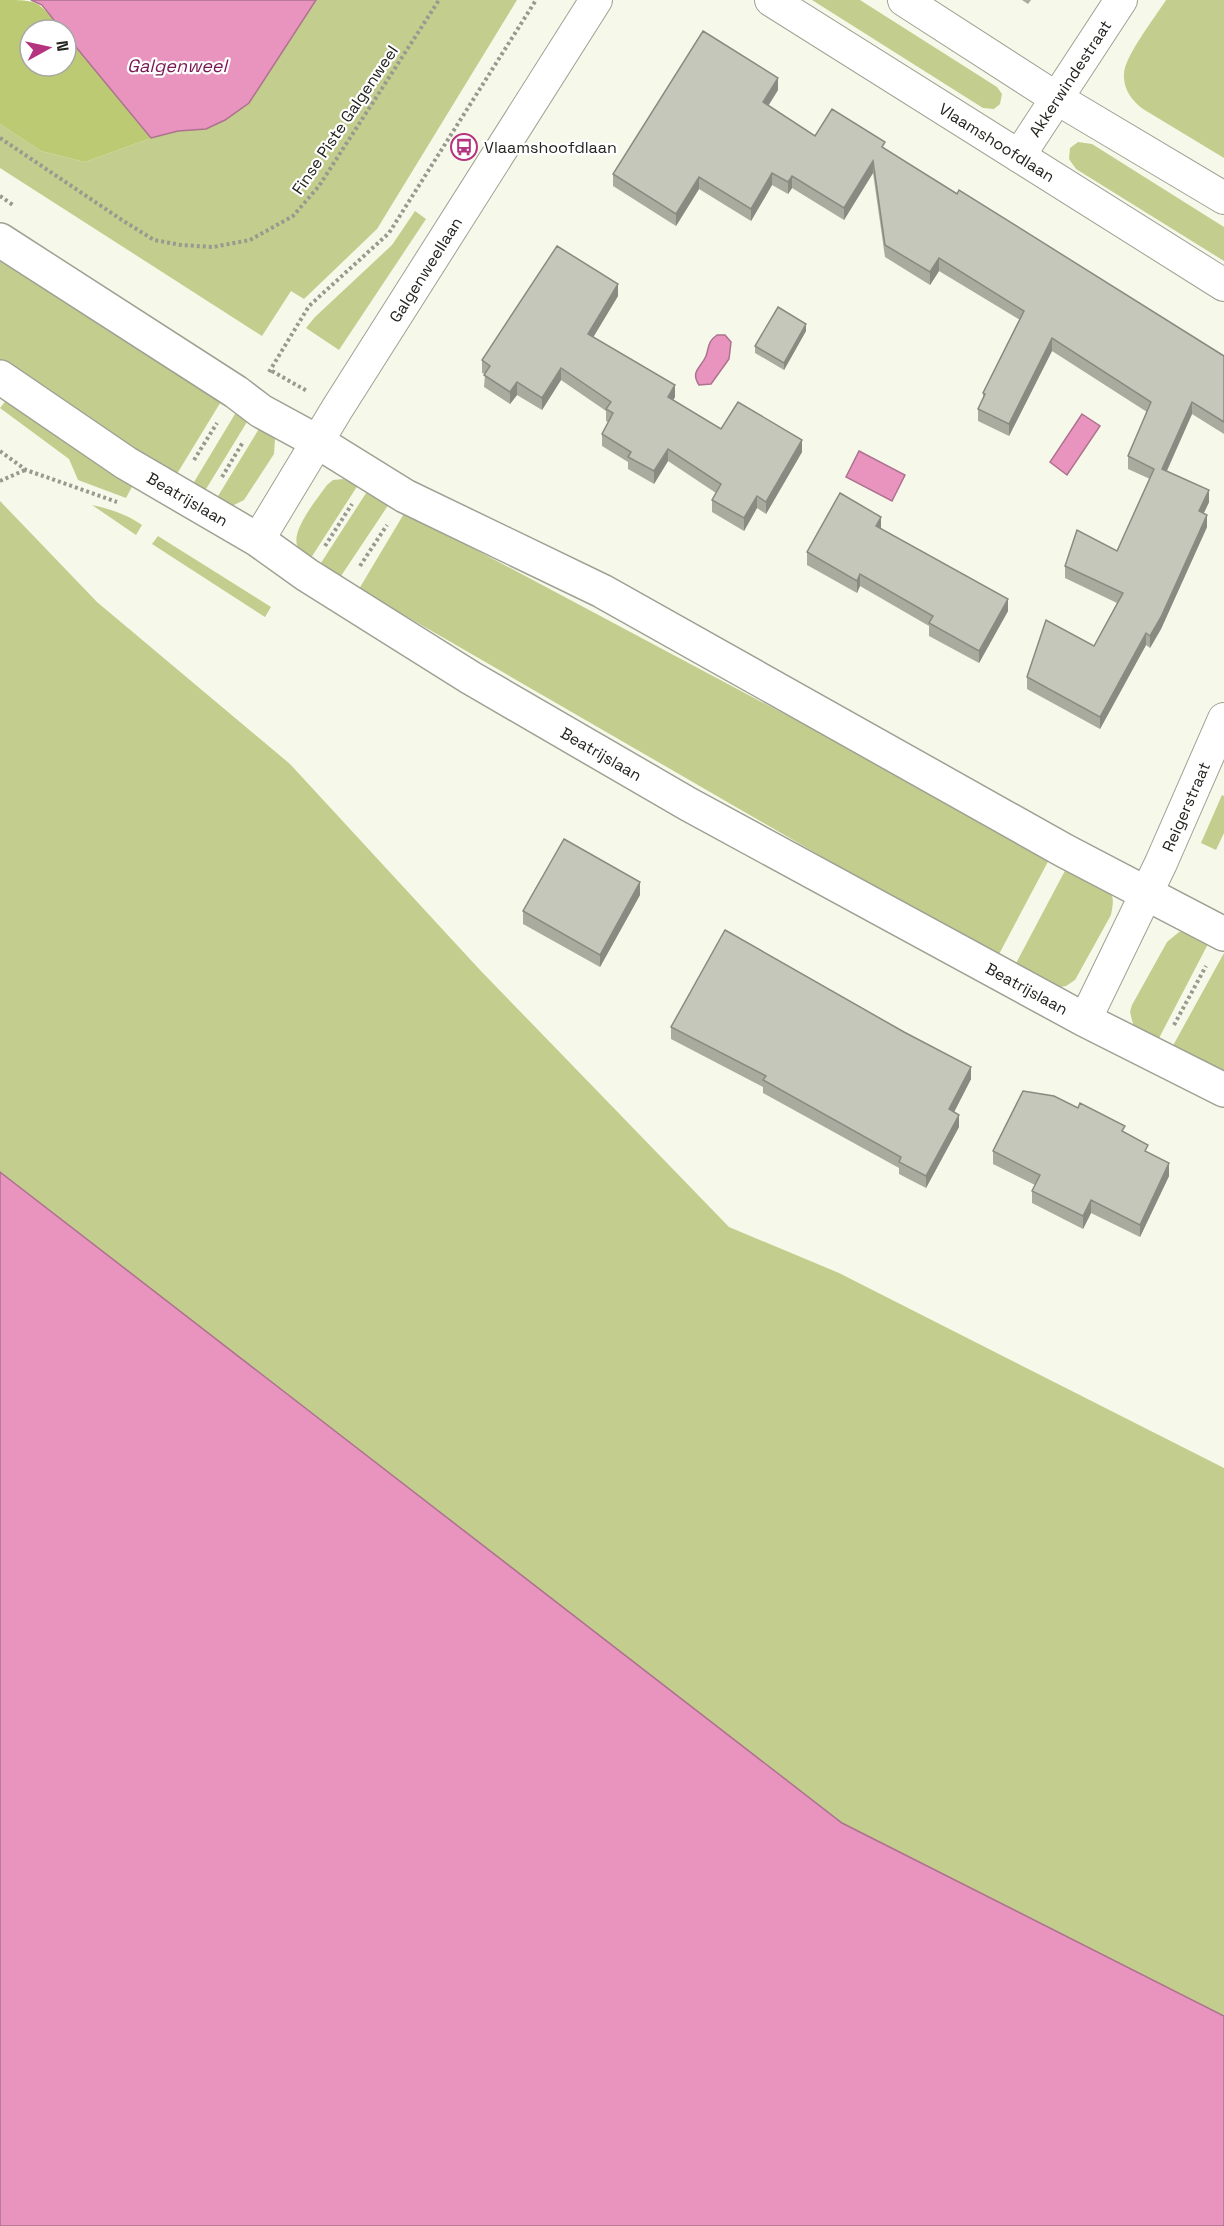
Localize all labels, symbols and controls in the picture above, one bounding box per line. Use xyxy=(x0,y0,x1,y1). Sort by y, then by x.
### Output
street label: Akkerwindestraat xyxy=(1024,16,1116,141)
north arrow xyxy=(18,18,78,78)
text: N xyxy=(51,39,74,53)
street label: Finse Piste Galgenweel xyxy=(287,41,403,199)
water label: Galgenweel xyxy=(127,54,229,77)
street label: Vlaamshoofdlaan xyxy=(935,98,1059,186)
bus stop icon: Vlaamshoofdlaan xyxy=(449,132,479,162)
place label: Vlaamshoofdlaan xyxy=(484,137,617,158)
street label: Galgenweellaan xyxy=(384,213,466,326)
street label: Beatrijslaan xyxy=(143,467,232,531)
street label: Beatrijslaan xyxy=(557,722,646,786)
street label: Reigerstraat xyxy=(1157,758,1215,855)
street label: Beatrijslaan xyxy=(982,958,1072,1019)

